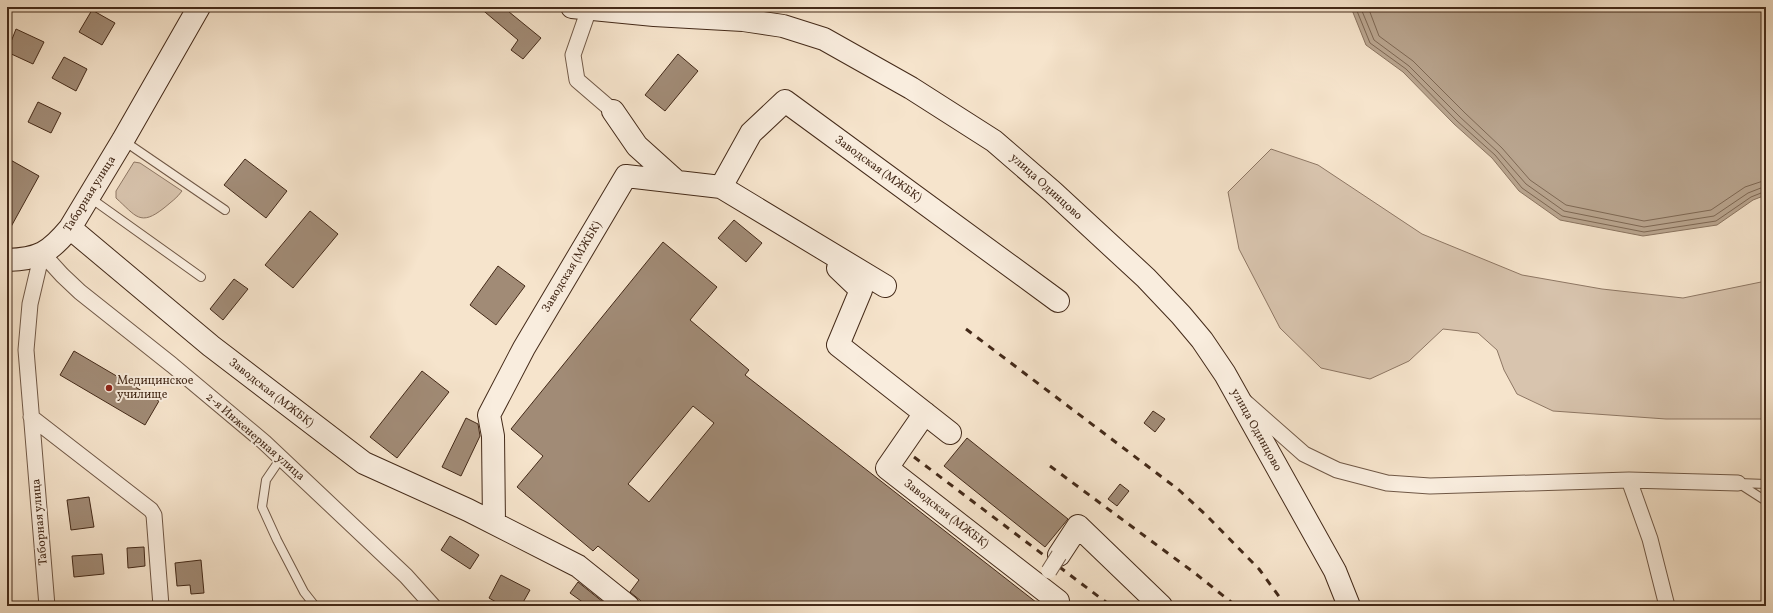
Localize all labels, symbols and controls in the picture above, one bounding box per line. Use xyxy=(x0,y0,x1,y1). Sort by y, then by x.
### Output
street label: Заводская (МЖБК) xyxy=(831,132,925,206)
street label: улица Одинцово xyxy=(1006,150,1086,224)
street label: Таборная улица xyxy=(60,153,120,235)
street label: Заводская (МЖБК) xyxy=(538,218,606,316)
street label: Заводская (МЖБК) xyxy=(225,355,317,432)
place label: Медицинское училище xyxy=(117,373,194,403)
marker: Медицинское училище xyxy=(104,383,114,393)
street label: улица Одинцово xyxy=(1227,386,1285,474)
street label: 2-я Инженерная улица xyxy=(202,390,308,485)
street label: Заводская (МЖБК) xyxy=(900,476,992,553)
street label: Таборная улица xyxy=(28,478,52,566)

